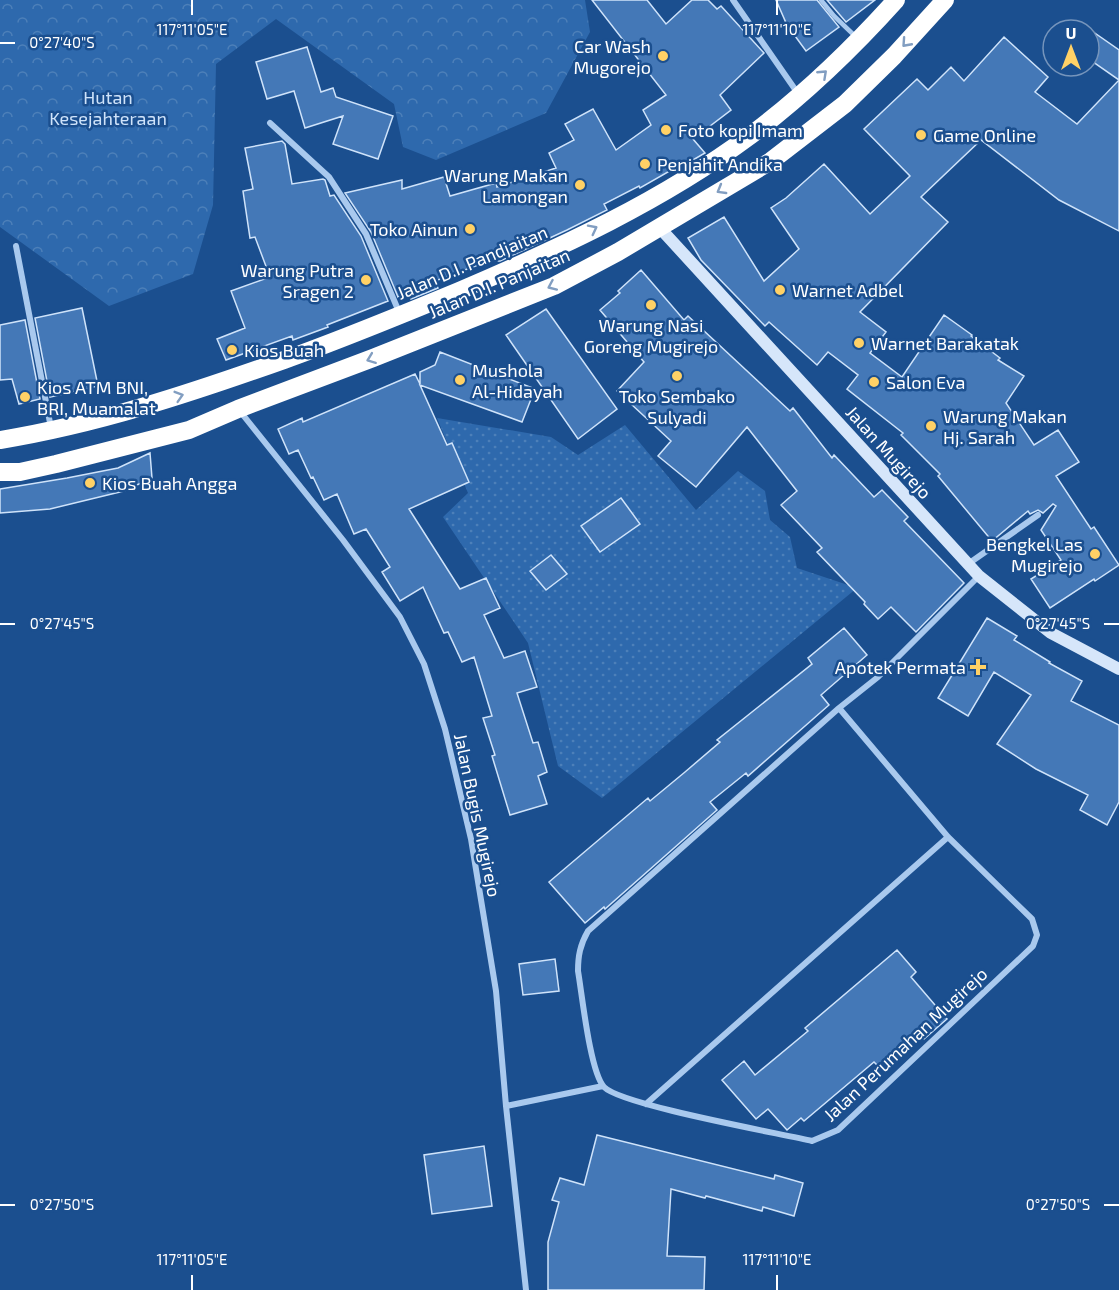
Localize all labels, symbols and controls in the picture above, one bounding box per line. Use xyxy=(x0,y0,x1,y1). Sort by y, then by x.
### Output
north arrow xyxy=(1041,18,1101,78)
text: 117°11'05"E xyxy=(157,20,227,38)
text: 117°11'10"E xyxy=(743,20,811,38)
text: U xyxy=(1066,23,1076,42)
text: 0°27'40"S xyxy=(29,33,95,51)
place label: Car Wash Mugorejo xyxy=(573,35,651,78)
one-way arrow xyxy=(902,37,913,47)
marker: Car Wash Mugorejo xyxy=(656,49,670,63)
one-way arrow xyxy=(816,70,827,81)
park label: Hutan Kesejahteraan xyxy=(49,86,167,129)
place label: Foto kopi Imam xyxy=(678,119,803,141)
marker: Foto kopi Imam xyxy=(659,123,673,137)
place label: Game Online xyxy=(933,124,1036,146)
marker: Game Online xyxy=(914,128,928,142)
place label: Penjahit Andika xyxy=(657,153,783,175)
marker: Penjahit Andika xyxy=(638,157,652,171)
place label: Warung Makan Lamongan xyxy=(444,164,568,207)
marker: Warung Makan Lamongan xyxy=(573,178,587,192)
one-way arrow xyxy=(717,183,727,195)
place label: Toko Ainun xyxy=(370,218,458,240)
street label: Jalan D.I. Pandjaitan xyxy=(393,220,551,304)
marker: Toko Ainun xyxy=(463,222,477,236)
one-way arrow xyxy=(587,225,597,236)
street label: Jalan D.I. Panjaitan xyxy=(425,243,573,323)
place label: Warung Putra Sragen 2 xyxy=(240,259,354,302)
marker: Warung Putra Sragen 2 xyxy=(359,273,373,287)
one-way arrow xyxy=(547,279,558,291)
place label: Warnet Adbel xyxy=(792,279,904,301)
marker: Warnet Adbel xyxy=(773,283,787,297)
marker: Warung Nasi Goreng Mugirejo xyxy=(644,298,658,312)
place label: Warung Nasi Goreng Mugirejo xyxy=(584,314,718,357)
place label: Warnet Barakatak xyxy=(871,332,1019,354)
marker: Warnet Barakatak xyxy=(852,336,866,350)
place label: Kios Buah xyxy=(244,339,324,361)
marker: Kios Buah xyxy=(225,343,239,357)
one-way arrow xyxy=(366,352,377,364)
place label: Mushola Al-Hidayah xyxy=(472,359,563,402)
marker: Toko Sembako Sulyadi xyxy=(670,369,684,383)
place label: Salon Eva xyxy=(886,371,965,393)
marker: Mushola Al-Hidayah xyxy=(453,373,467,387)
marker: Salon Eva xyxy=(867,375,881,389)
place label: Kios ATM BNI, BRI, Muamalat xyxy=(37,376,156,419)
place label: Toko Sembako Sulyadi xyxy=(619,385,735,428)
marker: Kios ATM BNI, BRI, Muamalat xyxy=(18,390,32,404)
one-way arrow xyxy=(173,391,184,403)
street label: Jalan Mugirejo xyxy=(841,401,937,503)
place label: Warung Makan Hj. Sarah xyxy=(943,405,1067,448)
marker: Warung Makan Hj. Sarah xyxy=(924,419,938,433)
place label: Kios Buah Angga xyxy=(102,472,237,494)
marker: Kios Buah Angga xyxy=(83,476,97,490)
place label: Bengkel Las Mugirejo xyxy=(986,533,1083,576)
marker: Bengkel Las Mugirejo xyxy=(1088,547,1102,561)
text: 0°27'45"S xyxy=(30,614,94,632)
text: 0°27'45"S xyxy=(1026,614,1090,632)
place label: Apotek Permata xyxy=(835,656,966,678)
marker: Apotek Permata xyxy=(971,660,985,674)
street label: Jalan Bugis Mugirejo xyxy=(450,731,506,899)
street label: Jalan Perumahan Mugirejo xyxy=(819,962,991,1126)
text: 0°27'50"S xyxy=(30,1195,94,1213)
text: 0°27'50"S xyxy=(1026,1195,1090,1213)
text: 117°11'05"E xyxy=(157,1250,227,1268)
text: 117°11'10"E xyxy=(743,1250,811,1268)

